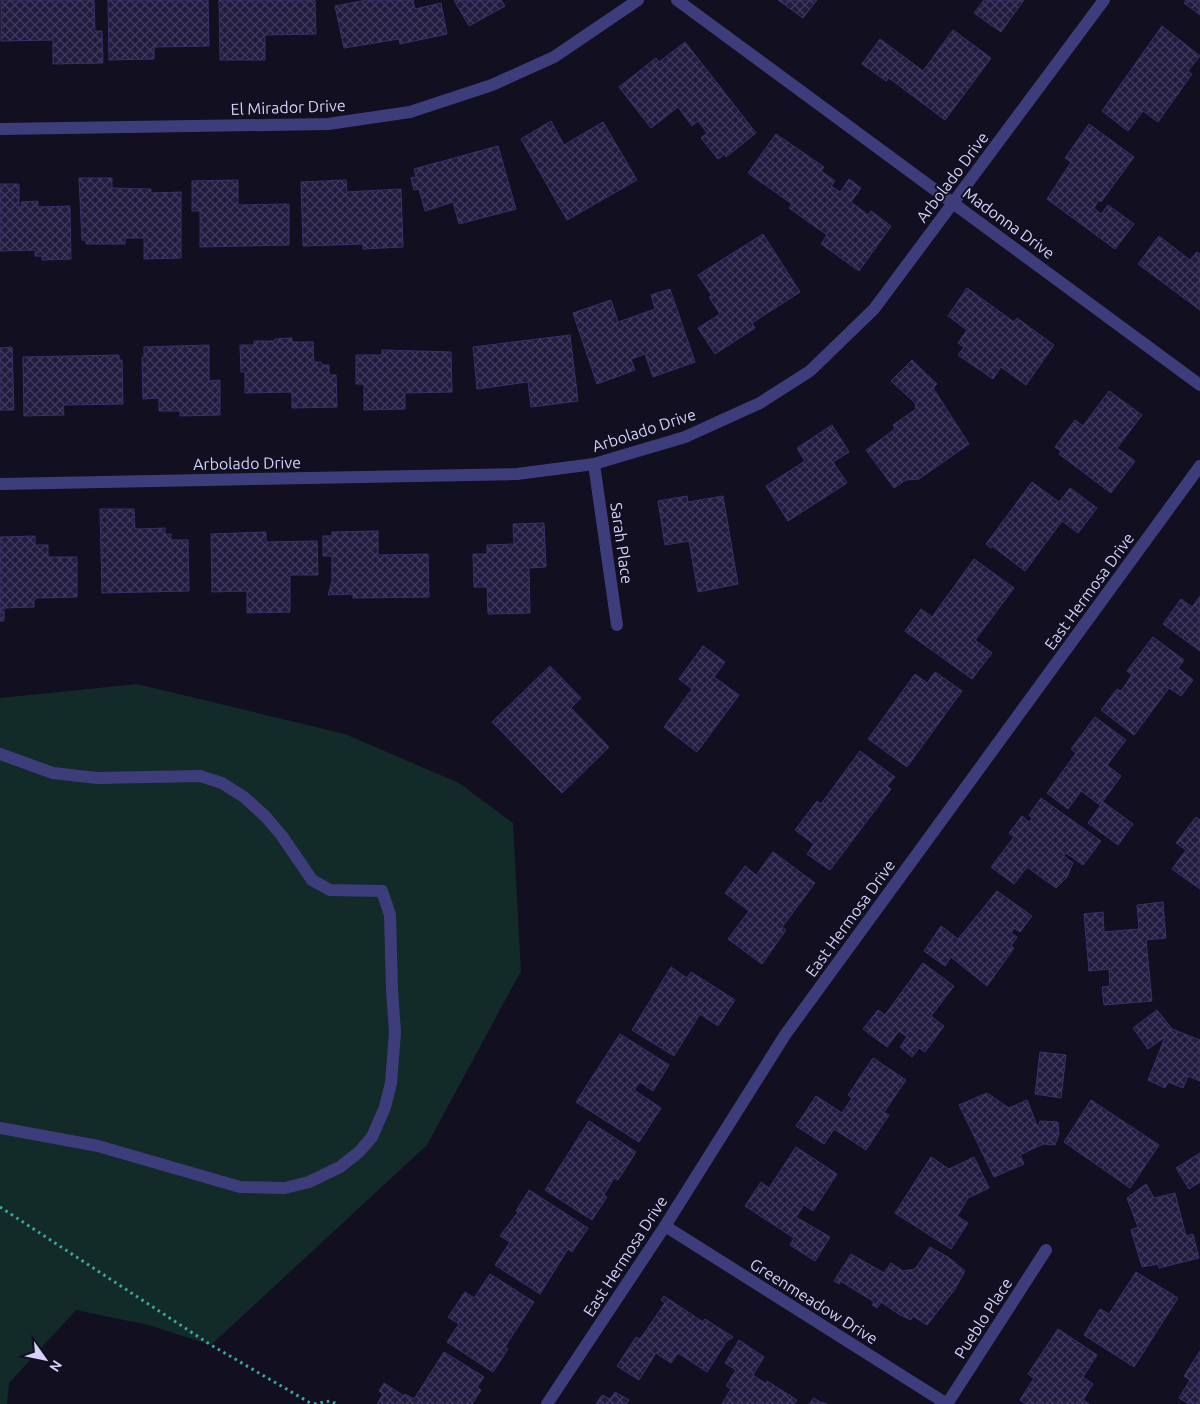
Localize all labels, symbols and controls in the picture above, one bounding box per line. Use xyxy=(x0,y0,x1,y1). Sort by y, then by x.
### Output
street label: El Mirador Drive xyxy=(230,96,346,118)
street label: Arbolado Drive xyxy=(912,129,992,225)
street label: Madonna Drive xyxy=(960,184,1058,262)
street label: Arbolado Drive xyxy=(590,405,698,455)
street label: Arbolado Drive xyxy=(193,453,301,473)
street label: Sarah Place xyxy=(607,501,637,585)
street label: East Hermosa Drive xyxy=(1041,529,1137,653)
street label: East Hermosa Drive xyxy=(802,856,898,980)
street label: East Hermosa Drive xyxy=(579,1192,671,1320)
street label: Greenmeadow Drive xyxy=(747,1254,881,1348)
street label: Pueblo Place xyxy=(950,1274,1016,1362)
north arrow xyxy=(20,1334,70,1384)
text: N xyxy=(46,1357,65,1375)

